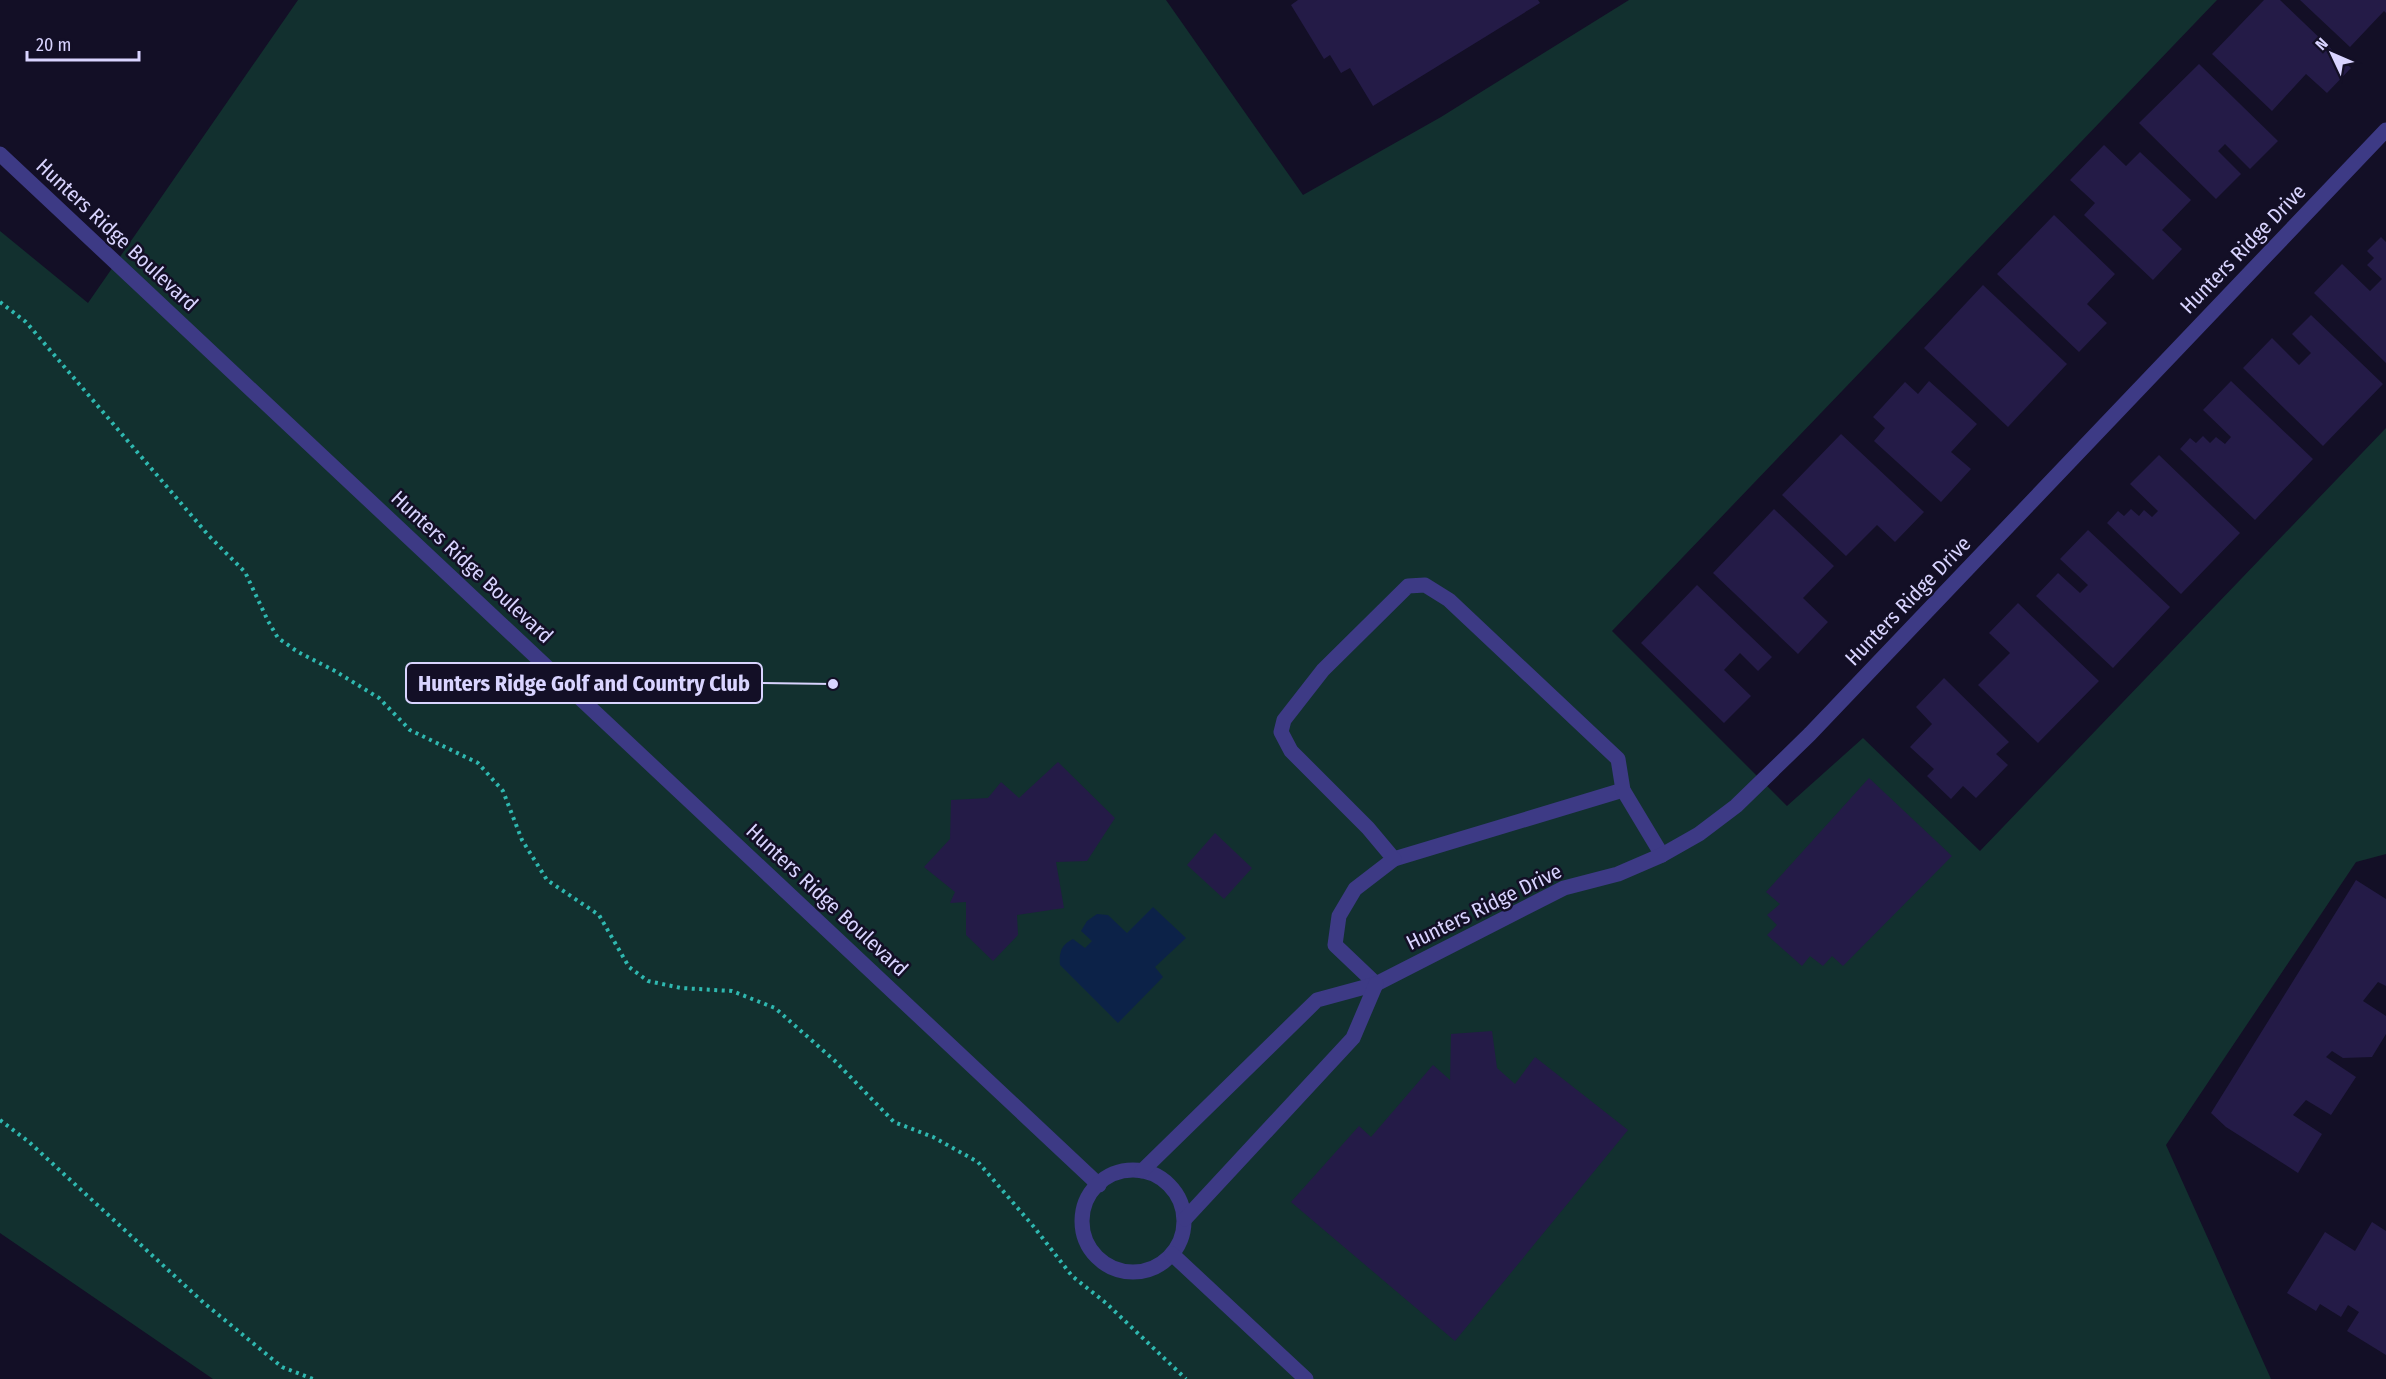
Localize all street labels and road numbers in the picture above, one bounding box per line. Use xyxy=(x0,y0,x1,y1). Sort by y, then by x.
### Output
street label: Hunters Ridge Boulevard xyxy=(31,153,203,317)
street label: Hunters Ridge Drive xyxy=(2175,179,2311,319)
street label: Hunters Ridge Boulevard xyxy=(386,485,558,649)
street label: Hunters Ridge Drive xyxy=(1840,531,1976,671)
street label: Hunters Ridge Boulevard xyxy=(741,818,913,982)
street label: Hunters Ridge Drive xyxy=(1402,858,1566,956)

